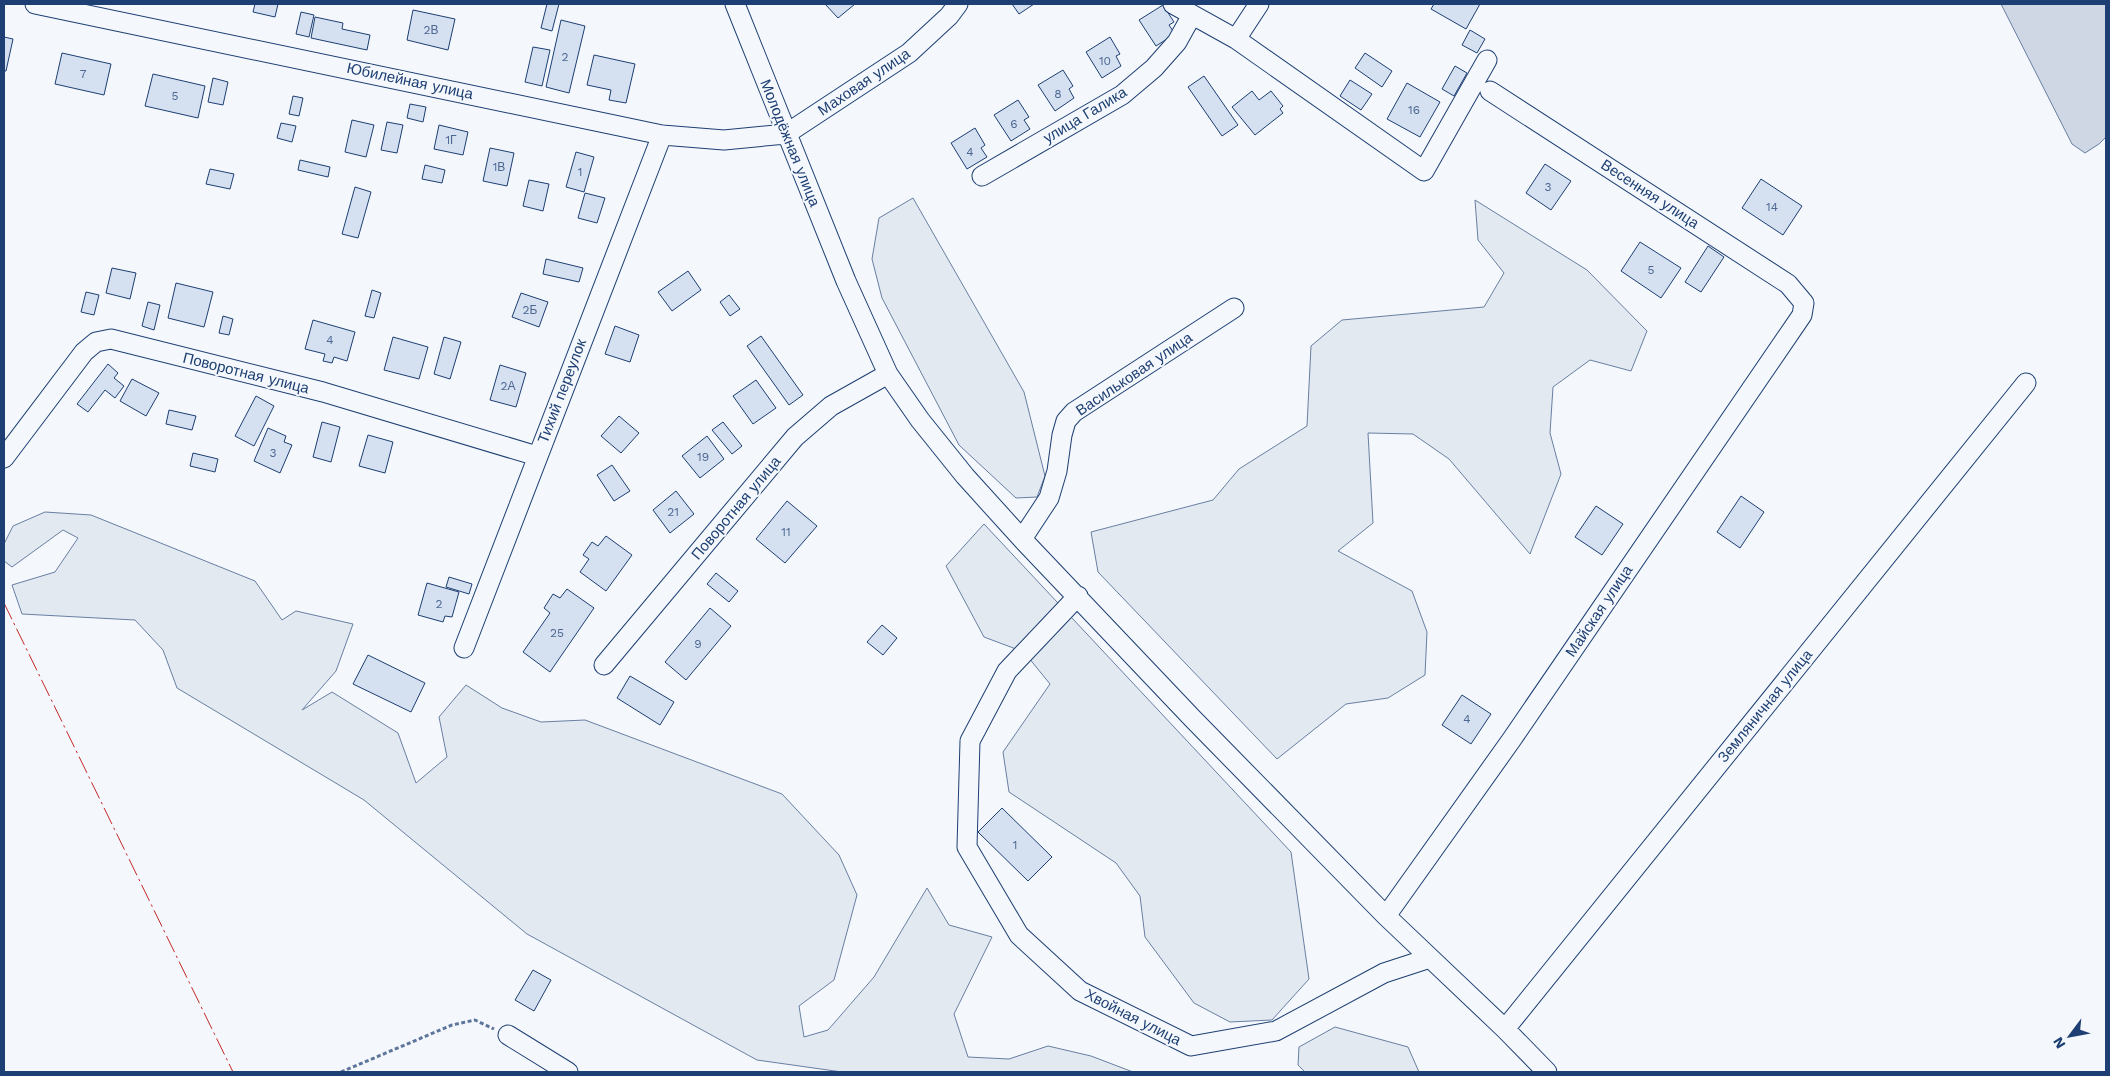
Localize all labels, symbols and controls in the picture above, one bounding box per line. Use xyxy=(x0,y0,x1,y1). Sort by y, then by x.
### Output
house number: 2В xyxy=(424,23,439,37)
street label: Маховая улица xyxy=(814,44,914,119)
house number: 2 xyxy=(562,50,569,64)
house number: 10 xyxy=(1099,54,1111,68)
street label: Юбилейная улица xyxy=(345,59,475,103)
house number: 7 xyxy=(80,67,87,81)
street label: Молодёжная улица xyxy=(756,77,824,210)
street label: улица Галика xyxy=(1040,83,1131,147)
house number: 8 xyxy=(1054,87,1062,101)
house number: 5 xyxy=(172,89,179,103)
house number: 16 xyxy=(1408,103,1420,117)
house number: 6 xyxy=(1010,117,1018,131)
house number: 1Г xyxy=(445,133,457,147)
house number: 4 xyxy=(966,145,974,159)
street label: Весенняя улица xyxy=(1598,156,1703,233)
house number: 1В xyxy=(493,160,505,174)
house number: 1 xyxy=(578,165,582,179)
house number: 3 xyxy=(1545,180,1552,194)
house number: 14 xyxy=(1766,200,1778,214)
house number: 5 xyxy=(1648,263,1655,277)
house number: 2Б xyxy=(523,303,538,317)
street label: Васильковая улица xyxy=(1072,328,1196,420)
house number: 4 xyxy=(326,333,334,347)
street label: Тихий переулок xyxy=(534,336,590,446)
street label: Поворотная улица xyxy=(181,349,312,398)
house number: 2А xyxy=(501,379,516,393)
house number: 3 xyxy=(270,446,277,460)
house number: 19 xyxy=(697,450,709,464)
street label: Поворотная улица xyxy=(687,452,785,563)
house number: 21 xyxy=(667,505,679,519)
house number: 11 xyxy=(781,525,791,539)
street label: Майская улица xyxy=(1562,561,1637,660)
house number: 2 xyxy=(436,597,443,611)
house number: 25 xyxy=(550,626,564,640)
house number: 9 xyxy=(694,637,702,651)
street label: Земляничная улица xyxy=(1714,645,1817,766)
house number: 4 xyxy=(1463,712,1471,726)
house number: 1 xyxy=(1013,838,1017,852)
street label: Хвойная улица xyxy=(1082,985,1185,1049)
north arrow xyxy=(2045,1011,2095,1061)
text: N xyxy=(2049,1034,2069,1052)

